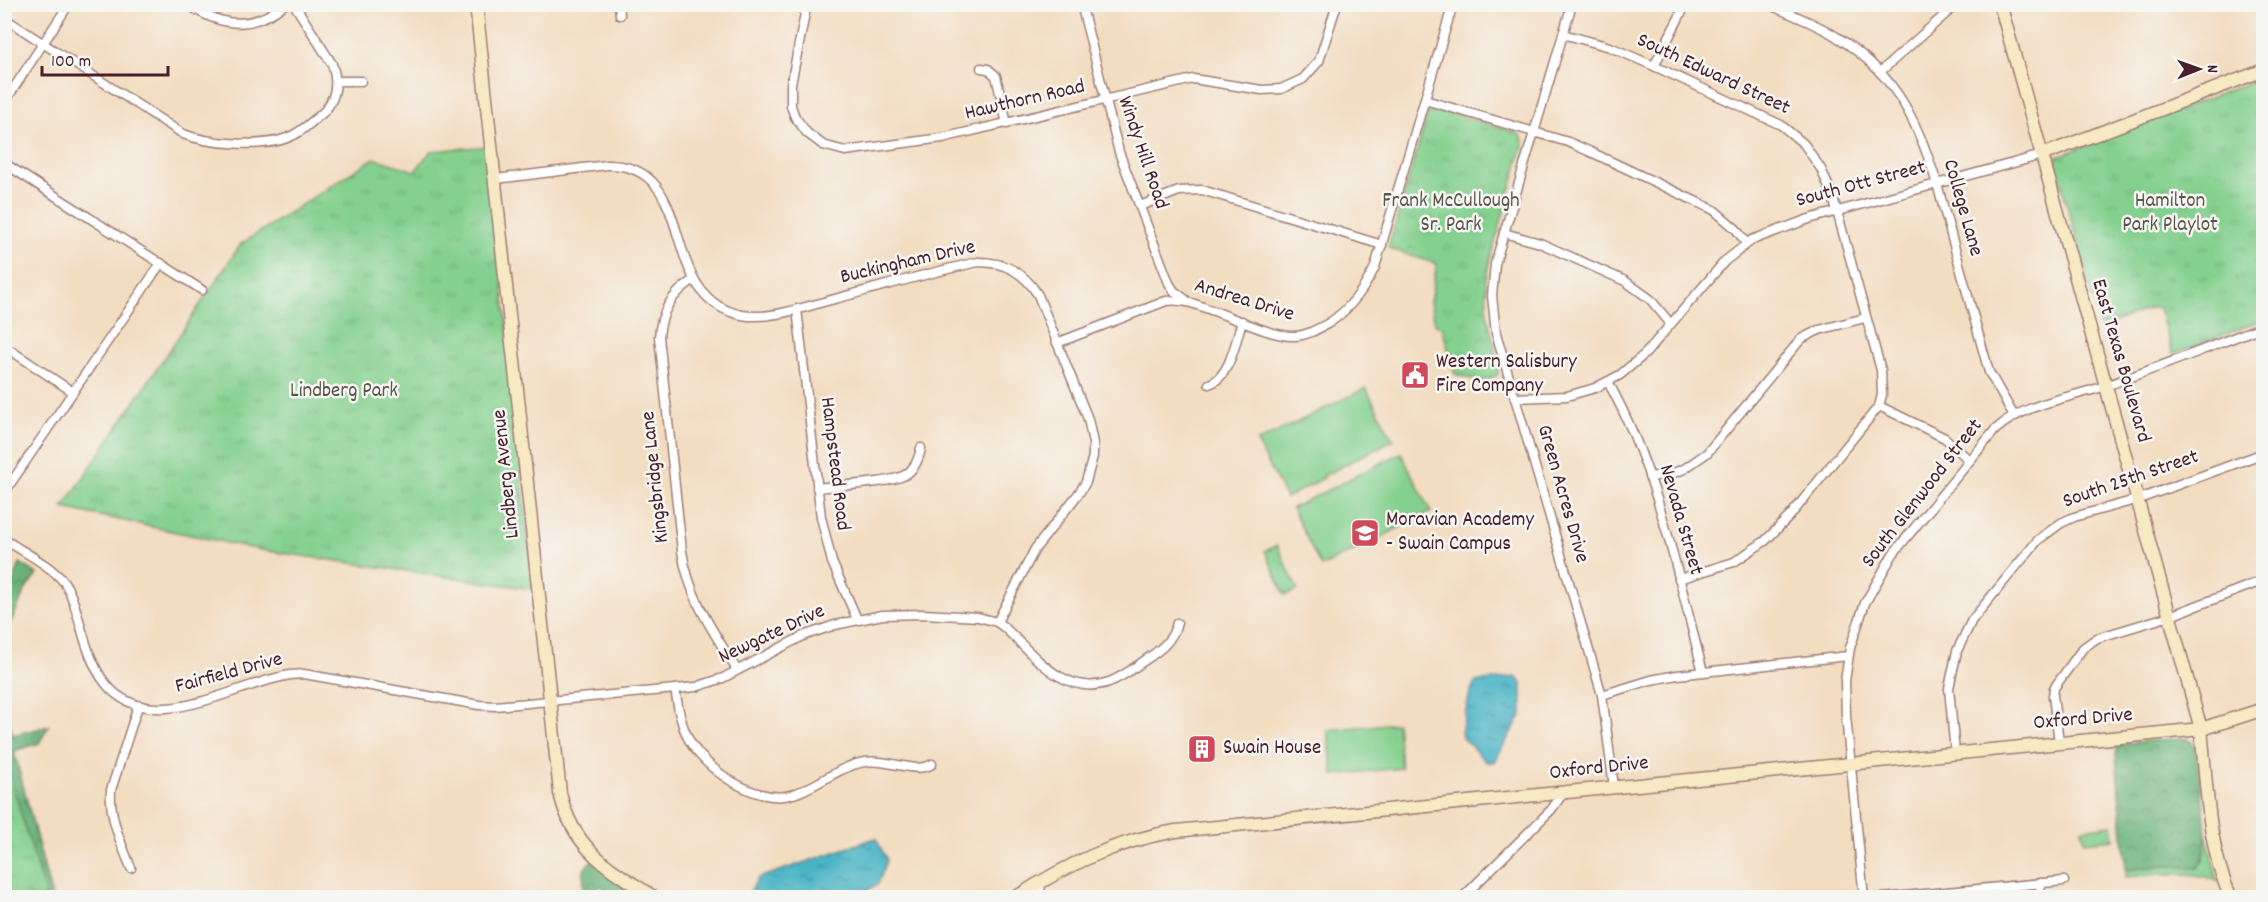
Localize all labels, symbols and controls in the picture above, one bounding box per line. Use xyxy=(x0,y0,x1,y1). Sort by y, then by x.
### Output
street label: South Edward Street xyxy=(1631,26,1795,124)
scale bar xyxy=(42,39,168,77)
north arrow xyxy=(2169,39,2229,99)
text: 100 m xyxy=(51,50,91,75)
text: N xyxy=(2200,65,2223,73)
street label: Hawthorn Road xyxy=(962,73,1088,129)
street label: Windy Hill Road xyxy=(1109,93,1175,213)
street label: South Ott Street xyxy=(1793,153,1929,217)
street label: College Lane xyxy=(1934,156,1990,260)
park label: Frank McCullough Sr. Park xyxy=(1382,187,1520,241)
park label: Hamilton Park Playlot xyxy=(2122,187,2218,241)
street label: Buckingham Drive xyxy=(837,233,979,293)
street label: Andrea Drive xyxy=(1190,272,1298,330)
street label: East Texas Boulevard xyxy=(2082,276,2158,446)
place label: Western Salisbury Fire Company xyxy=(1436,348,1577,402)
public building icon: Western Salisbury Fire Company xyxy=(1399,359,1431,391)
park label: Lindberg Park xyxy=(290,377,398,407)
street label: Hampstead Road xyxy=(811,396,857,532)
street label: Lindberg Avenue xyxy=(485,408,529,540)
street label: Kingsbridge Lane xyxy=(634,410,678,544)
street label: South Glenwood Street xyxy=(1855,413,1991,575)
street label: Green Acres Drive xyxy=(1528,421,1596,567)
street label: South 25th Street xyxy=(2059,443,2203,517)
street label: Nevada Street xyxy=(1650,461,1710,579)
place label: Moravian Academy - Swain Campus xyxy=(1386,506,1535,560)
school or university icon: Moravian Academy - Swain Campus xyxy=(1349,517,1381,549)
street label: Newgate Drive xyxy=(714,597,830,673)
street label: Fairfield Drive xyxy=(172,645,286,703)
street label: Oxford Drive xyxy=(2032,701,2134,739)
building icon: Swain House xyxy=(1186,733,1218,765)
place label: Swain House xyxy=(1223,734,1321,764)
street label: Oxford Drive xyxy=(1548,749,1650,789)

